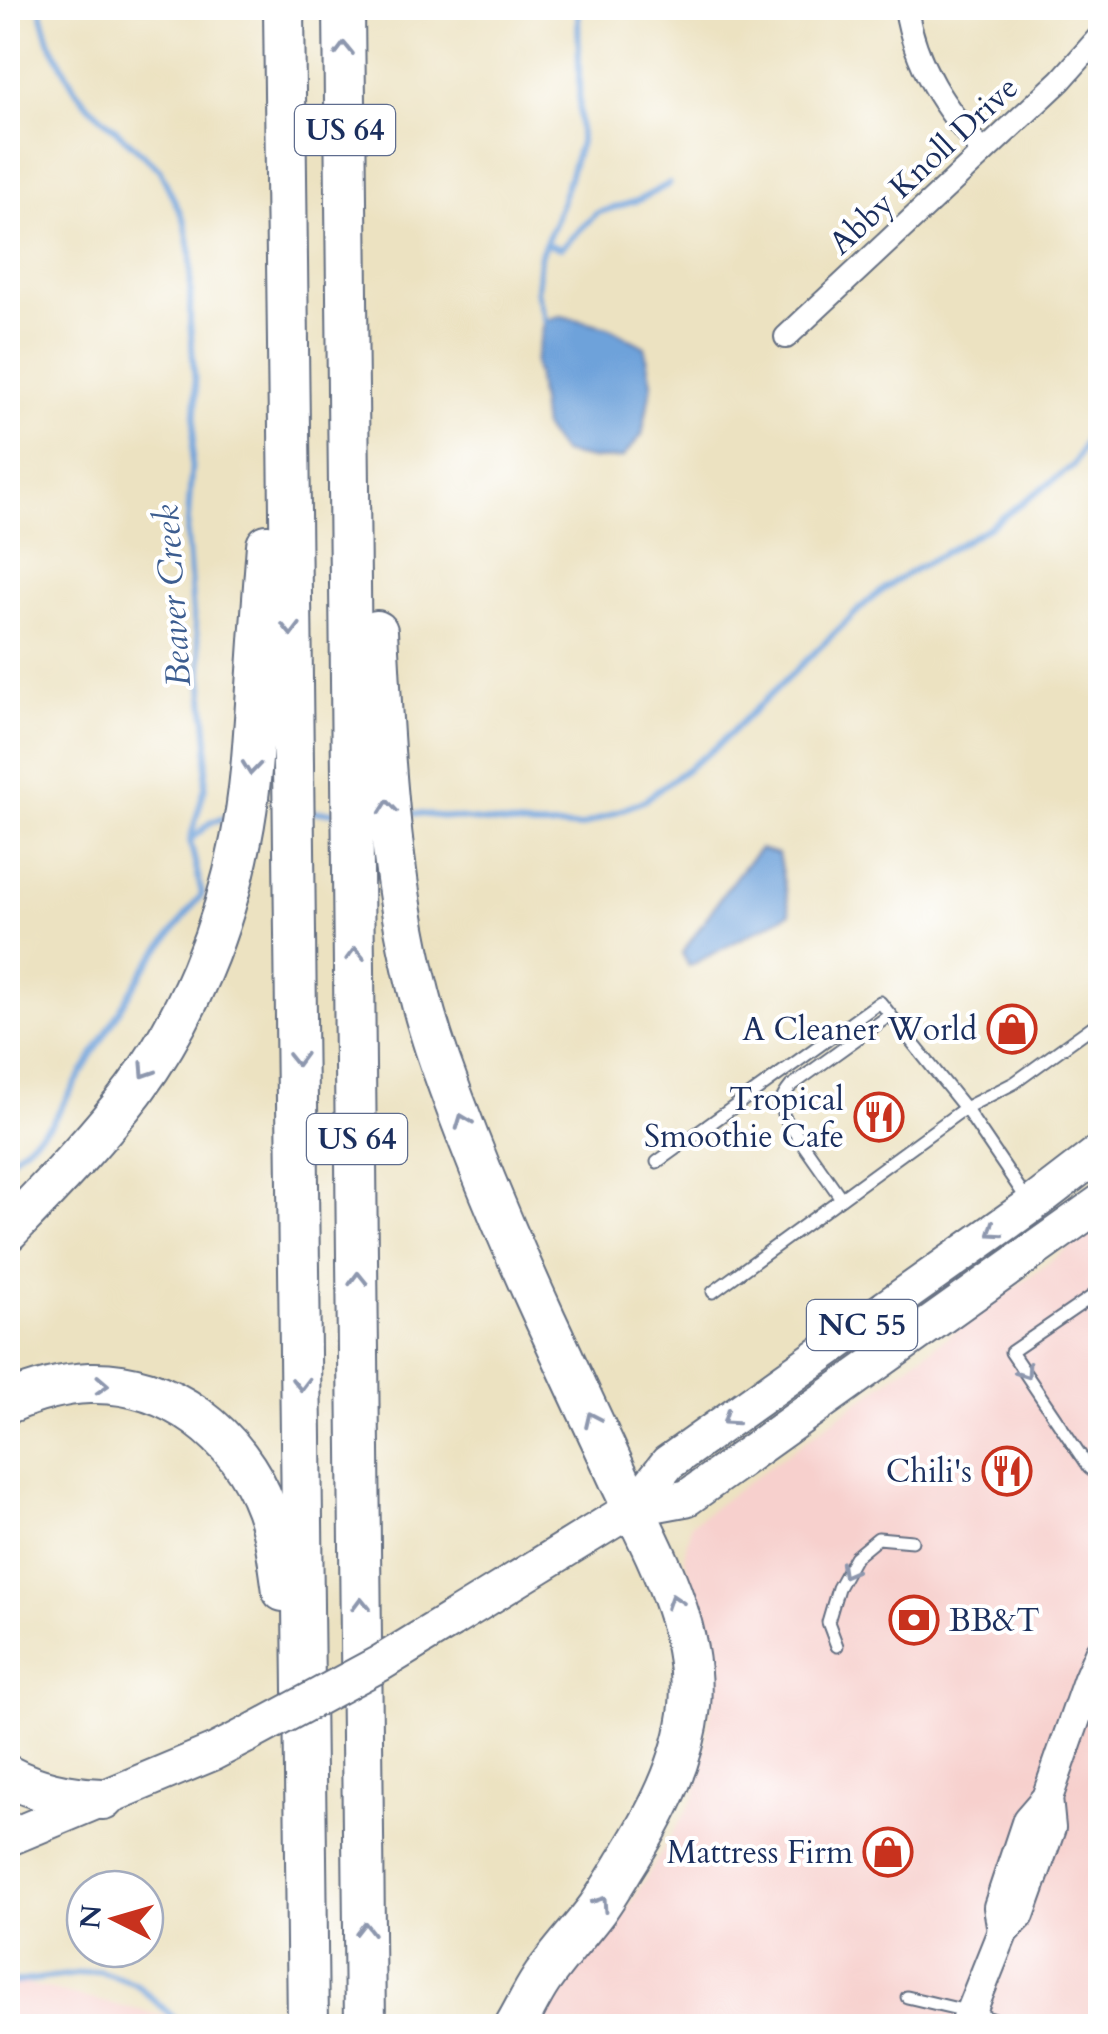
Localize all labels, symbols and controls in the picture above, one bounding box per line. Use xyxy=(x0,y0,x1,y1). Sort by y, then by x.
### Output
one-way arrow xyxy=(333,41,355,56)
street label: Abby Knoll Drive xyxy=(819,66,1028,265)
road number: US 64 xyxy=(295,105,395,155)
water label: Beaver Creek xyxy=(143,502,203,689)
one-way arrow xyxy=(281,622,302,638)
one-way arrow xyxy=(241,760,262,776)
one-way arrow xyxy=(378,798,399,814)
one-way arrow xyxy=(344,946,366,962)
shop icon: A Cleaner World xyxy=(986,1003,1038,1055)
place label: A Cleaner World xyxy=(742,1008,977,1052)
one-way arrow xyxy=(286,1052,308,1068)
one-way arrow xyxy=(139,1061,158,1079)
place label: Tropical Smoothie Cafe xyxy=(644,1078,844,1159)
restaurant icon: Tropical Smoothie Cafe xyxy=(853,1091,905,1143)
road number: US 64 xyxy=(307,1114,407,1164)
one-way arrow xyxy=(454,1114,475,1131)
one-way arrow xyxy=(987,1219,1005,1237)
one-way arrow xyxy=(347,1271,369,1286)
road number: NC 55 xyxy=(807,1300,917,1350)
one-way arrow xyxy=(1012,1362,1031,1380)
one-way arrow xyxy=(94,1374,110,1395)
one-way arrow xyxy=(290,1378,312,1393)
one-way arrow xyxy=(722,1407,741,1425)
one-way arrow xyxy=(584,1411,604,1429)
restaurant icon: Chili's xyxy=(981,1445,1033,1497)
place label: Chili's xyxy=(886,1450,972,1494)
one-way arrow xyxy=(840,1561,860,1579)
one-way arrow xyxy=(665,1594,685,1611)
bank icon: BB&T xyxy=(888,1594,940,1646)
one-way arrow xyxy=(351,1596,372,1612)
place label: BB&T xyxy=(949,1599,1040,1643)
shop icon: Mattress Firm xyxy=(862,1826,914,1878)
place label: Mattress Firm xyxy=(667,1831,853,1875)
north arrow xyxy=(65,1869,165,1969)
one-way arrow xyxy=(588,1895,607,1913)
text: N xyxy=(71,1903,111,1931)
one-way arrow xyxy=(354,1921,376,1936)

